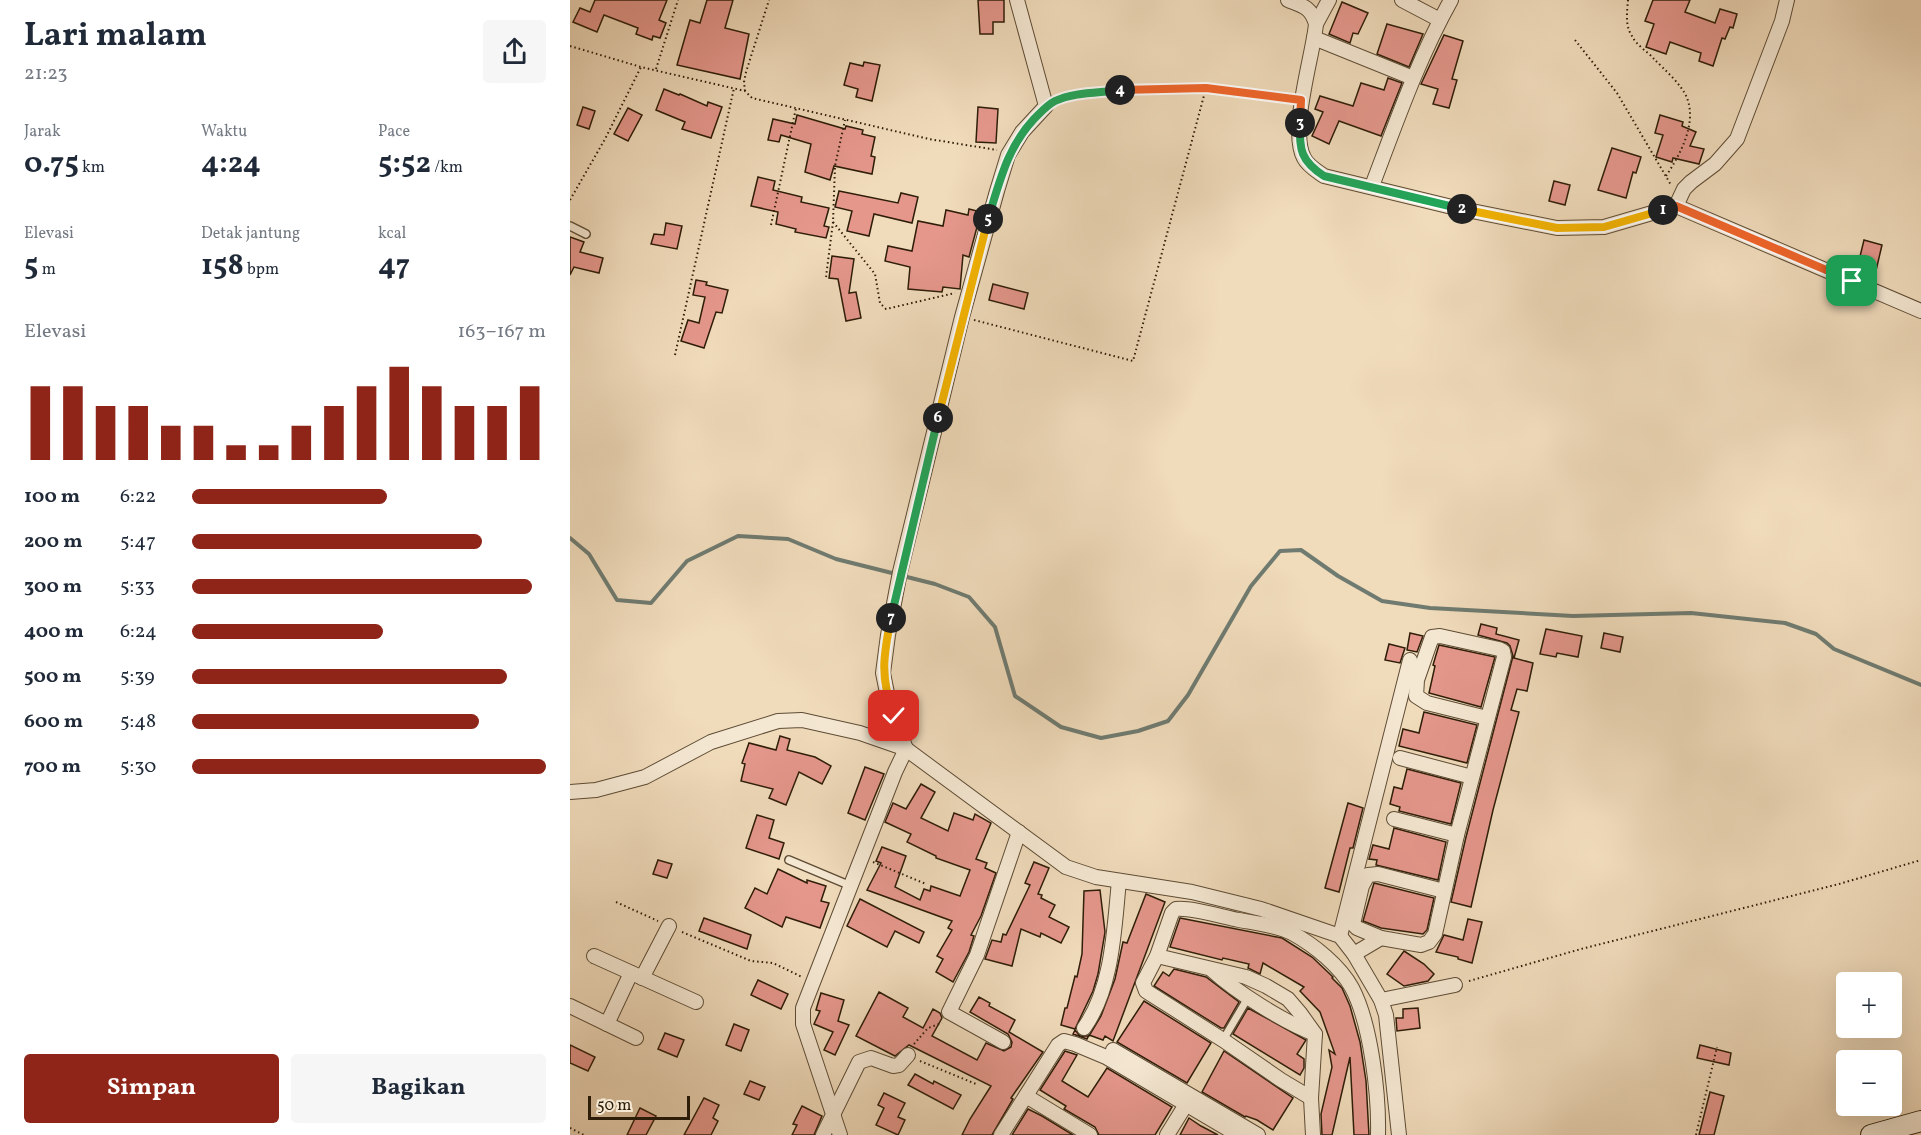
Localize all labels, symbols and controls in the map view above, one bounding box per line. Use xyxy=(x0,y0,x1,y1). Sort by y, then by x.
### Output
text: Lari malam xyxy=(24,14,207,60)
button: share xyxy=(483,20,546,83)
text: 21:23 xyxy=(24,60,68,88)
pin: 4 xyxy=(1105,75,1135,105)
text: 4 xyxy=(1115,79,1125,101)
pin: 3 xyxy=(1285,108,1315,138)
text: 3 xyxy=(1296,112,1304,134)
text: Jarak xyxy=(24,121,61,143)
text: Waktu xyxy=(201,121,247,143)
text: Pace xyxy=(378,121,410,143)
text: 0.75 xyxy=(24,143,79,185)
text: 4:24 xyxy=(201,143,261,185)
text: 5:52 xyxy=(378,143,431,185)
text: km xyxy=(79,157,105,179)
text: /km xyxy=(431,157,463,179)
pin: 2 xyxy=(1447,194,1477,224)
pin: 1 xyxy=(1648,195,1678,225)
text: 2 xyxy=(1458,198,1466,220)
text: 1 xyxy=(1660,199,1666,221)
pin: 5 xyxy=(973,204,1003,234)
text: 5 xyxy=(984,208,992,230)
text: Elevasi xyxy=(24,223,74,245)
text: Detak jantung xyxy=(201,223,300,245)
text: kcal xyxy=(378,223,406,245)
text: 5 xyxy=(24,245,38,287)
text: 158 xyxy=(201,245,244,287)
text: 47 xyxy=(378,245,410,287)
pin xyxy=(1826,255,1877,306)
text: m xyxy=(38,259,56,281)
text: bpm xyxy=(244,259,279,281)
icon: arrive xyxy=(1835,264,1868,297)
text: Elevasi xyxy=(24,318,86,346)
text: 163–167 m xyxy=(458,318,546,346)
pin: 6 xyxy=(923,403,953,433)
text: 6 xyxy=(934,407,942,429)
text: 100 m xyxy=(24,483,80,511)
text: 6:22 xyxy=(120,483,156,511)
text: 200 m xyxy=(24,528,82,556)
text: 5:47 xyxy=(120,528,156,556)
text: 300 m xyxy=(24,573,82,601)
text: 5:33 xyxy=(120,573,155,601)
pin: 7 xyxy=(876,603,906,633)
text: 7 xyxy=(887,607,895,629)
text: 400 m xyxy=(24,618,84,646)
text: 6:24 xyxy=(120,618,157,646)
text: 500 m xyxy=(24,663,82,691)
text: 5:39 xyxy=(120,663,155,691)
pin xyxy=(868,690,919,741)
icon: check xyxy=(877,699,910,732)
text: 600 m xyxy=(24,708,83,736)
text: 5:48 xyxy=(120,708,156,736)
text: 700 m xyxy=(24,753,81,781)
text: 5:30 xyxy=(120,753,156,781)
map controls xyxy=(1836,972,1902,1116)
button: + xyxy=(1836,972,1902,1038)
button: − xyxy=(1836,1050,1902,1116)
button: Simpan xyxy=(24,1054,279,1123)
button: Bagikan xyxy=(291,1054,546,1123)
scale bar xyxy=(588,1093,690,1120)
text: 50 m xyxy=(597,1095,631,1117)

